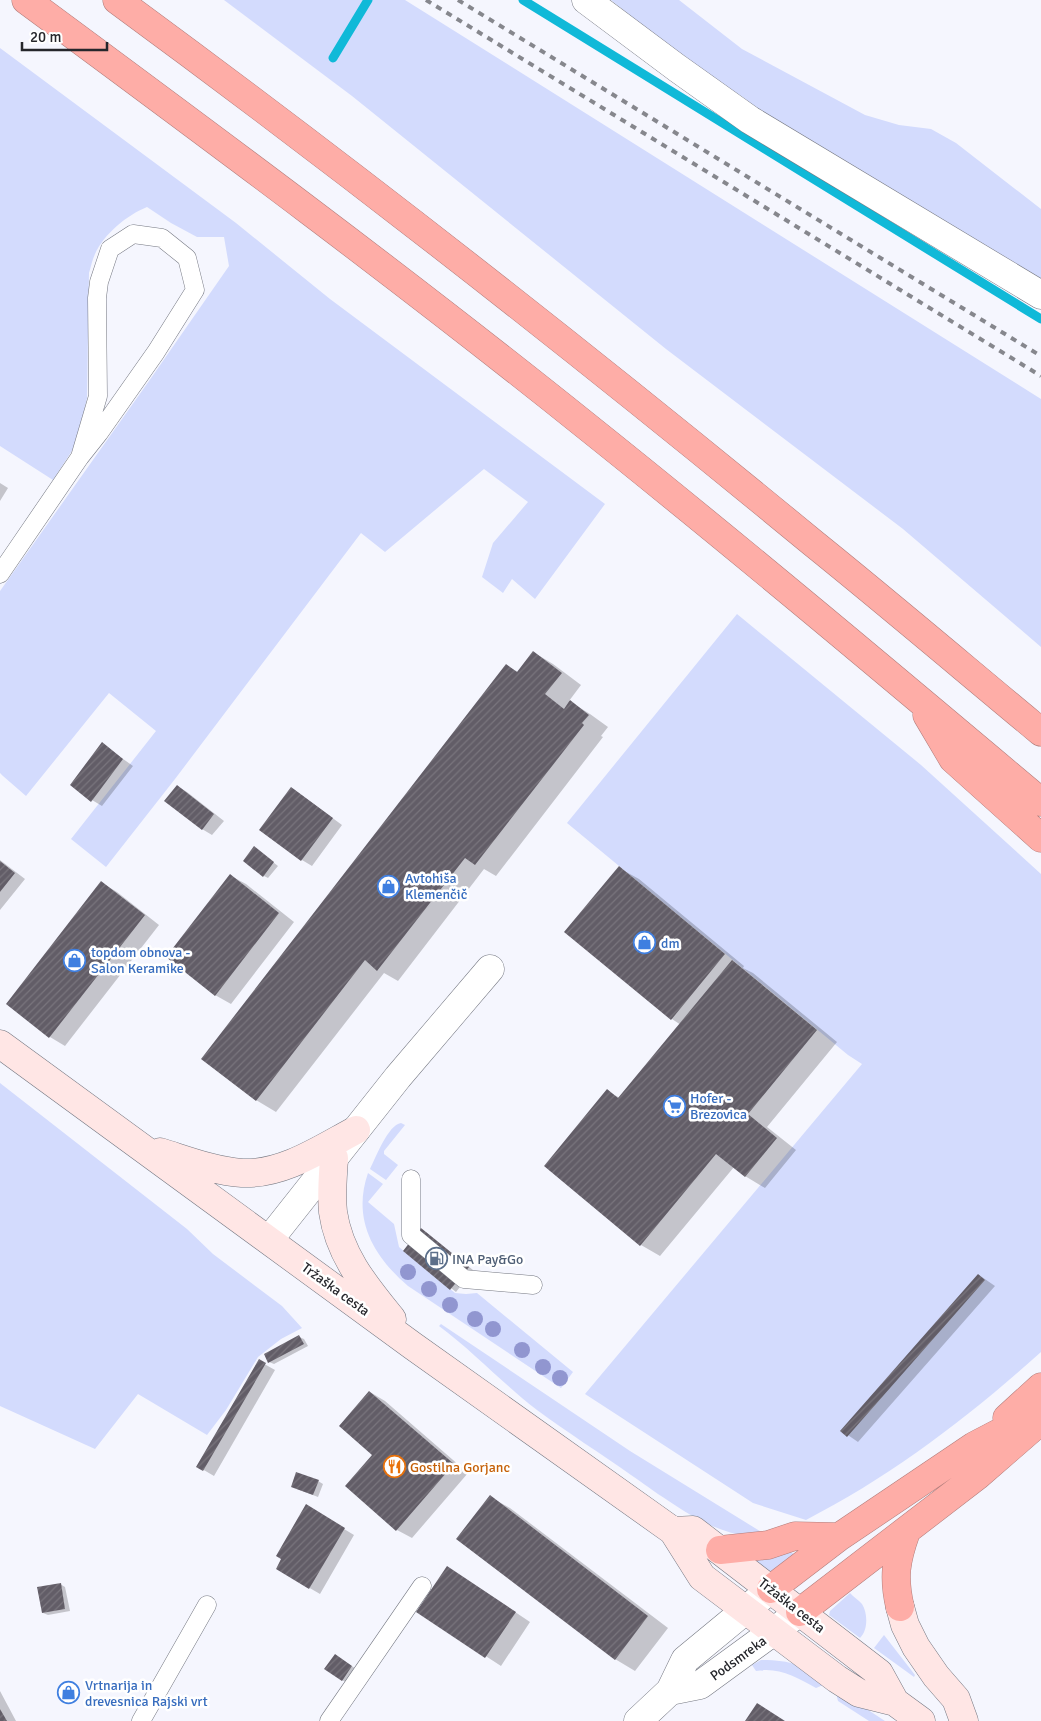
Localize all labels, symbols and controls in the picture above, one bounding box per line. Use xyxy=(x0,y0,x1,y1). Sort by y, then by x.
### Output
scale bar xyxy=(22,20,108,52)
text: 20 m xyxy=(30,28,61,46)
place label: Avtohiša Klemenčič xyxy=(405,870,468,903)
shop icon: Avtohiša Klemenčič xyxy=(377,874,401,898)
shop icon: dm xyxy=(633,931,657,955)
place label: dm xyxy=(661,935,680,952)
place label: topdom obnova - Salon Keramike xyxy=(91,944,190,977)
shop icon: topdom obnova - Salon Keramike xyxy=(63,948,87,972)
place label: Hofer - Brezovica xyxy=(690,1090,747,1123)
supermarket icon: Hofer - Brezovica xyxy=(662,1094,686,1118)
fuel station icon: INA Pay&Go xyxy=(424,1247,448,1271)
place label: INA Pay&Go xyxy=(452,1251,523,1268)
street label: Tržaška cesta xyxy=(298,1259,373,1320)
restaurant icon: Gostilna Gorjanc xyxy=(382,1455,406,1479)
place label: Gostilna Gorjanc xyxy=(410,1459,510,1476)
street label: Tržaška cesta xyxy=(755,1574,828,1637)
street label: Podsmreka xyxy=(707,1632,770,1685)
place label: Vrtnarija in drevesnica Rajski vrt xyxy=(85,1677,208,1710)
shop icon: Vrtnarija in drevesnica Rajski vrt xyxy=(57,1681,81,1705)

